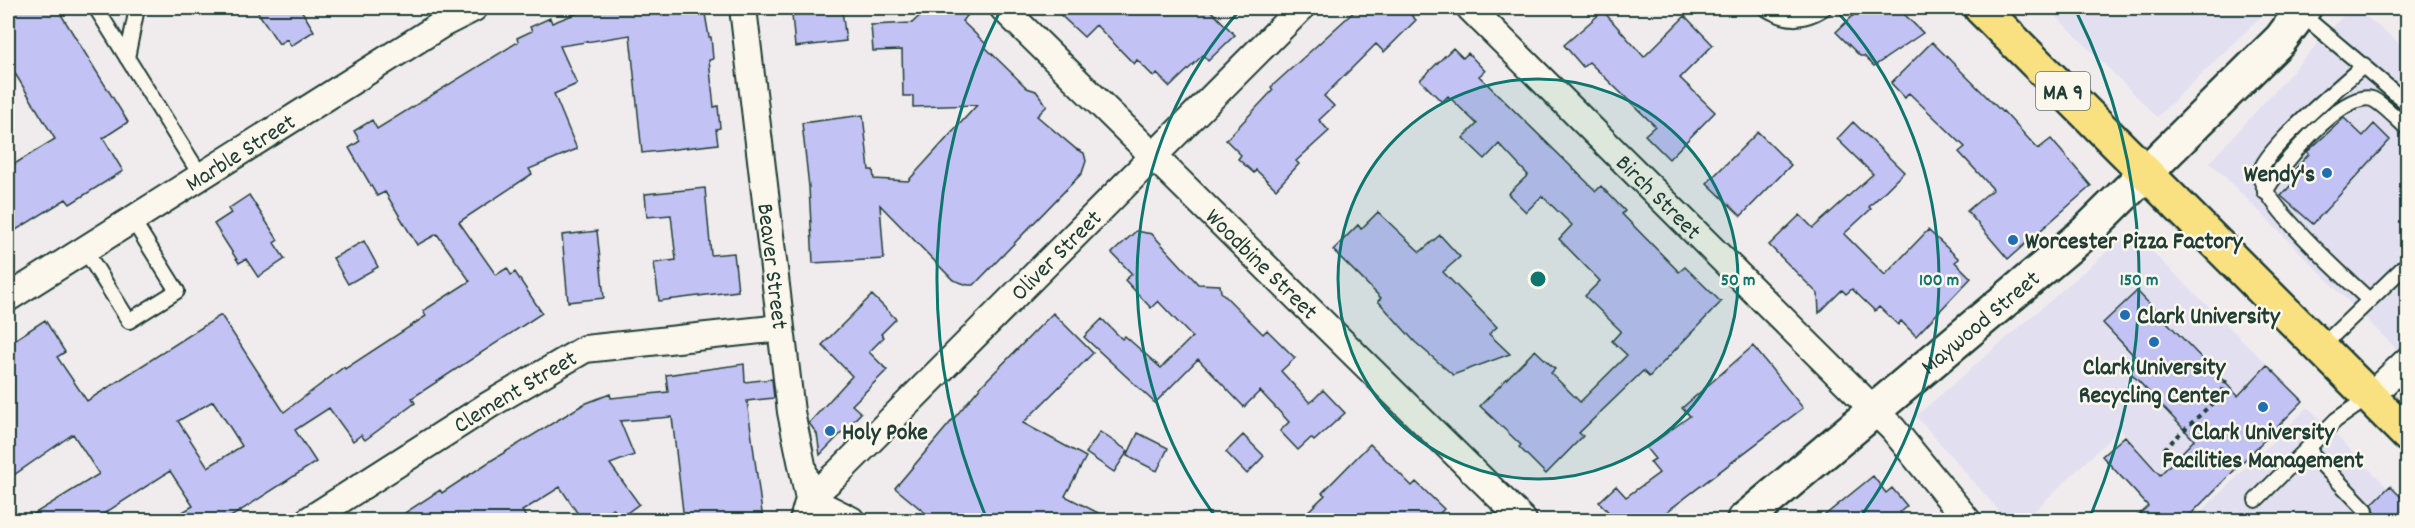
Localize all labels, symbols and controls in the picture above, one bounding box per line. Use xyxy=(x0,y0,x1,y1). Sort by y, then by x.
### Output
road number: MA 9 xyxy=(2036,72,2090,110)
street label: Marble Street xyxy=(180,107,303,202)
street label: Birch Street xyxy=(1606,148,1708,249)
place label: Wendy's xyxy=(2244,159,2315,193)
marker: Wendy's xyxy=(2320,166,2334,180)
street label: Beaver Street xyxy=(746,202,795,332)
street label: Woodbine Street xyxy=(1196,202,1325,329)
street label: Oliver Street xyxy=(1004,203,1111,310)
place label: Worcester Pizza Factory xyxy=(2025,226,2244,260)
marker: Worcester Pizza Factory xyxy=(2006,233,2020,247)
street label: Maywood Street xyxy=(1914,263,2049,384)
centre of rings xyxy=(1528,269,1548,289)
text: 50 m xyxy=(1721,269,1755,294)
text: 100 m xyxy=(1919,269,1959,294)
text: 150 m xyxy=(2120,269,2158,294)
place label: Clark University xyxy=(2137,301,2281,335)
marker: Clark University xyxy=(2118,308,2132,322)
marker: Clark University Recycling Center xyxy=(2147,335,2161,349)
street label: Clement Street xyxy=(448,343,585,443)
place label: Clark University Recycling Center xyxy=(2079,352,2230,414)
marker: Clark University Facilities Management xyxy=(2256,400,2270,414)
place label: Holy Poke xyxy=(842,417,928,451)
place label: Clark University Facilities Management xyxy=(2162,417,2364,479)
marker: Holy Poke xyxy=(823,424,837,438)

